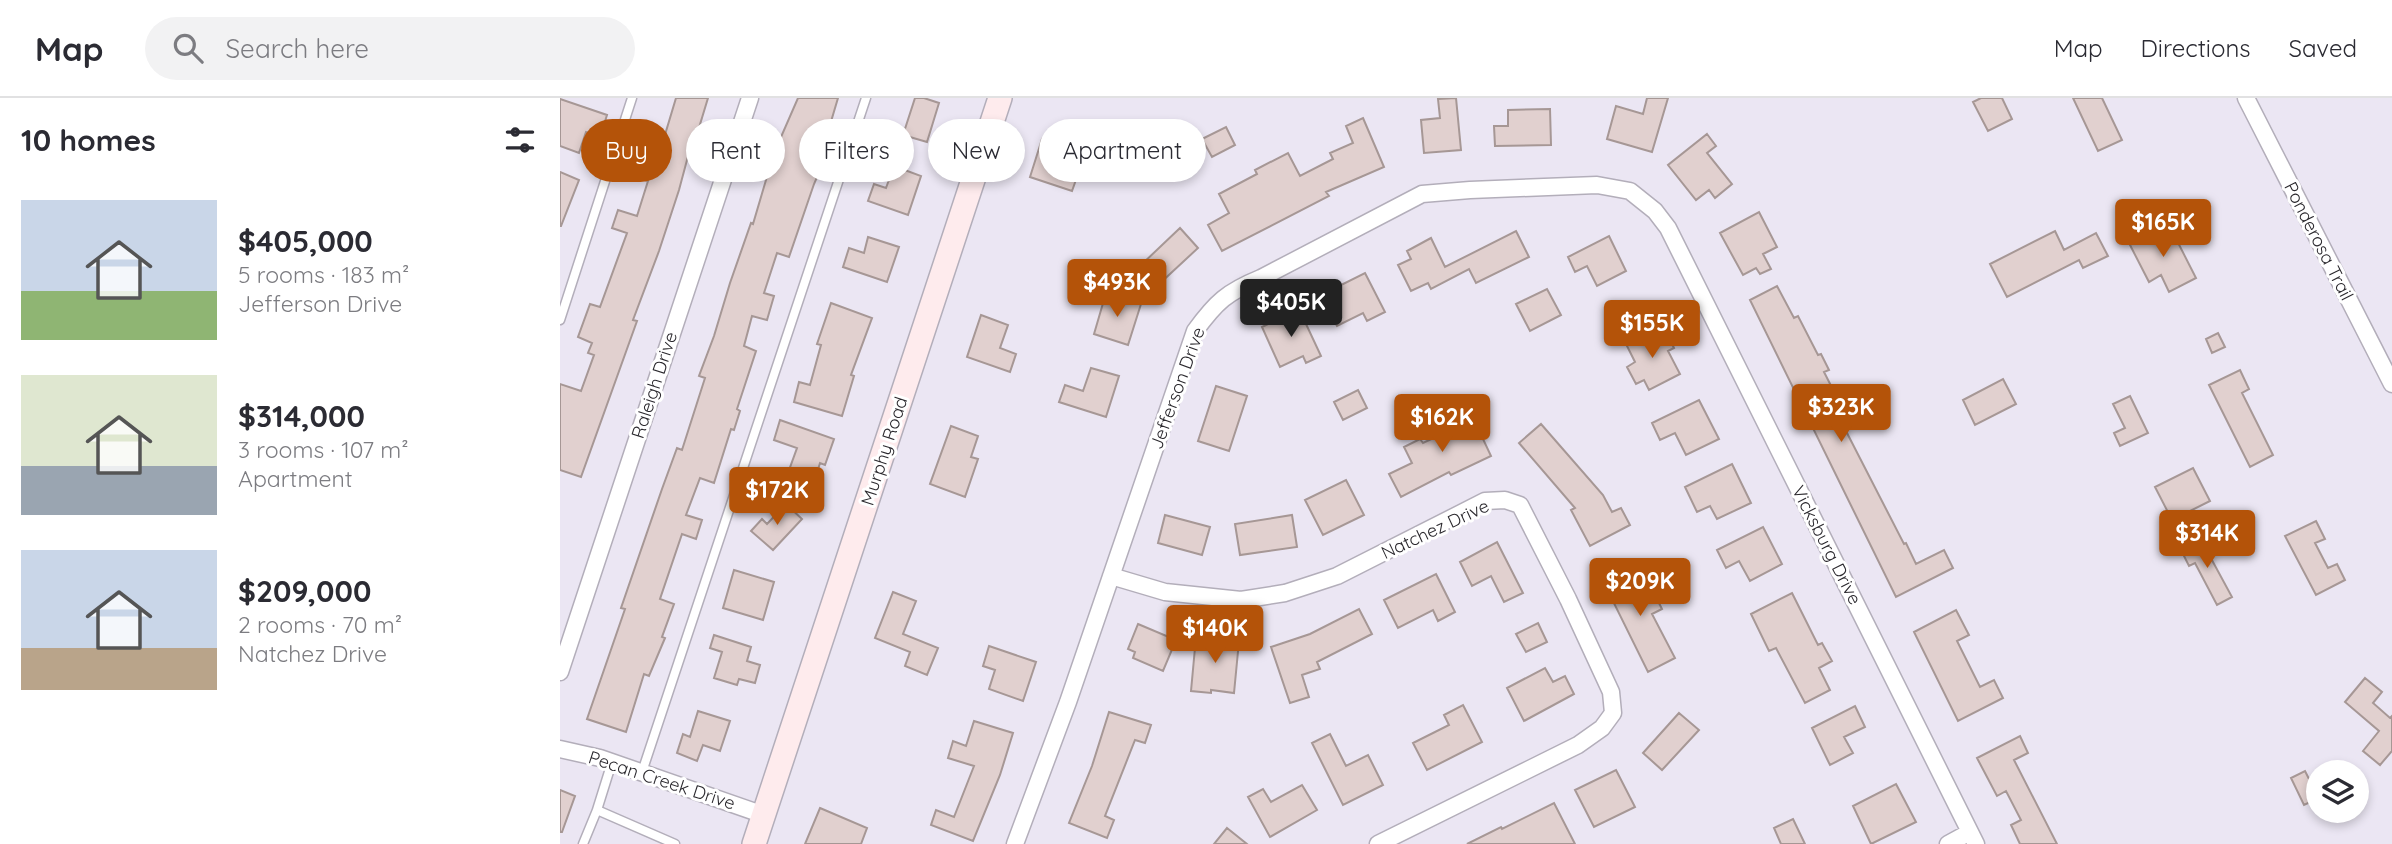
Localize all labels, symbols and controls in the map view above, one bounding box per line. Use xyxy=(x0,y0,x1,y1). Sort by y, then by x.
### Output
search box xyxy=(145,17,635,80)
text: Map xyxy=(35,28,103,69)
icon: search xyxy=(169,29,207,67)
text: Search here xyxy=(225,32,369,65)
text: Map xyxy=(2054,33,2103,63)
text: Directions xyxy=(2141,33,2251,63)
text: Saved xyxy=(2289,33,2357,63)
chip: Buy xyxy=(581,119,672,182)
chip: Rent xyxy=(686,119,785,182)
chip: Filters xyxy=(799,119,914,182)
chip: New xyxy=(928,119,1025,182)
chip: Apartment xyxy=(1039,119,1206,182)
text: 10 homes xyxy=(21,121,156,159)
icon: filters xyxy=(501,121,539,159)
street label: Ponderosa Trail xyxy=(2279,178,2359,304)
pin: $165K xyxy=(2114,200,2212,259)
text: $165K xyxy=(2131,207,2195,236)
text: $405,000 xyxy=(238,222,373,260)
icon: home xyxy=(77,228,161,312)
text: 5 rooms · 183 m² xyxy=(238,260,409,289)
pin: $493K xyxy=(1068,260,1166,319)
text: $493K xyxy=(1083,267,1151,296)
pin: $405K xyxy=(1242,280,1340,339)
text: $405K xyxy=(1256,287,1326,316)
text: Jefferson Drive xyxy=(238,289,402,318)
pin: $155K xyxy=(1603,300,1701,360)
text: $155K xyxy=(1620,308,1684,337)
street label: Jefferson Drive xyxy=(1144,324,1210,452)
street label: Raleigh Drive xyxy=(626,329,682,441)
pin: $323K xyxy=(1792,384,1890,444)
text: $323K xyxy=(1808,392,1874,421)
street label: Murphy Road xyxy=(856,394,912,508)
pin: $162K xyxy=(1393,394,1491,454)
text: $314,000 xyxy=(238,397,365,435)
text: $162K xyxy=(1410,402,1474,431)
icon: home xyxy=(77,403,161,487)
text: 3 rooms · 107 m² xyxy=(238,435,409,464)
text: Apartment xyxy=(238,464,352,493)
pin: $172K xyxy=(728,468,826,527)
text: $172K xyxy=(745,475,809,504)
street label: Vicksburg Drive xyxy=(1787,482,1867,608)
street label: Natchez Drive xyxy=(1377,494,1493,564)
pin: $314K xyxy=(2158,510,2256,570)
text: $314K xyxy=(2175,518,2239,547)
pin: $209K xyxy=(1591,559,1689,618)
text: $209K xyxy=(1605,566,1675,595)
text: $209,000 xyxy=(238,572,371,610)
icon: home xyxy=(77,578,161,662)
pin: $140K xyxy=(1166,606,1264,665)
text: 2 rooms · 70 m² xyxy=(238,610,402,639)
text: $140K xyxy=(1182,613,1248,642)
text: Natchez Drive xyxy=(238,639,387,668)
street label: Pecan Creek Drive xyxy=(586,745,738,815)
map controls xyxy=(2306,760,2369,823)
button: layers xyxy=(2306,760,2369,823)

